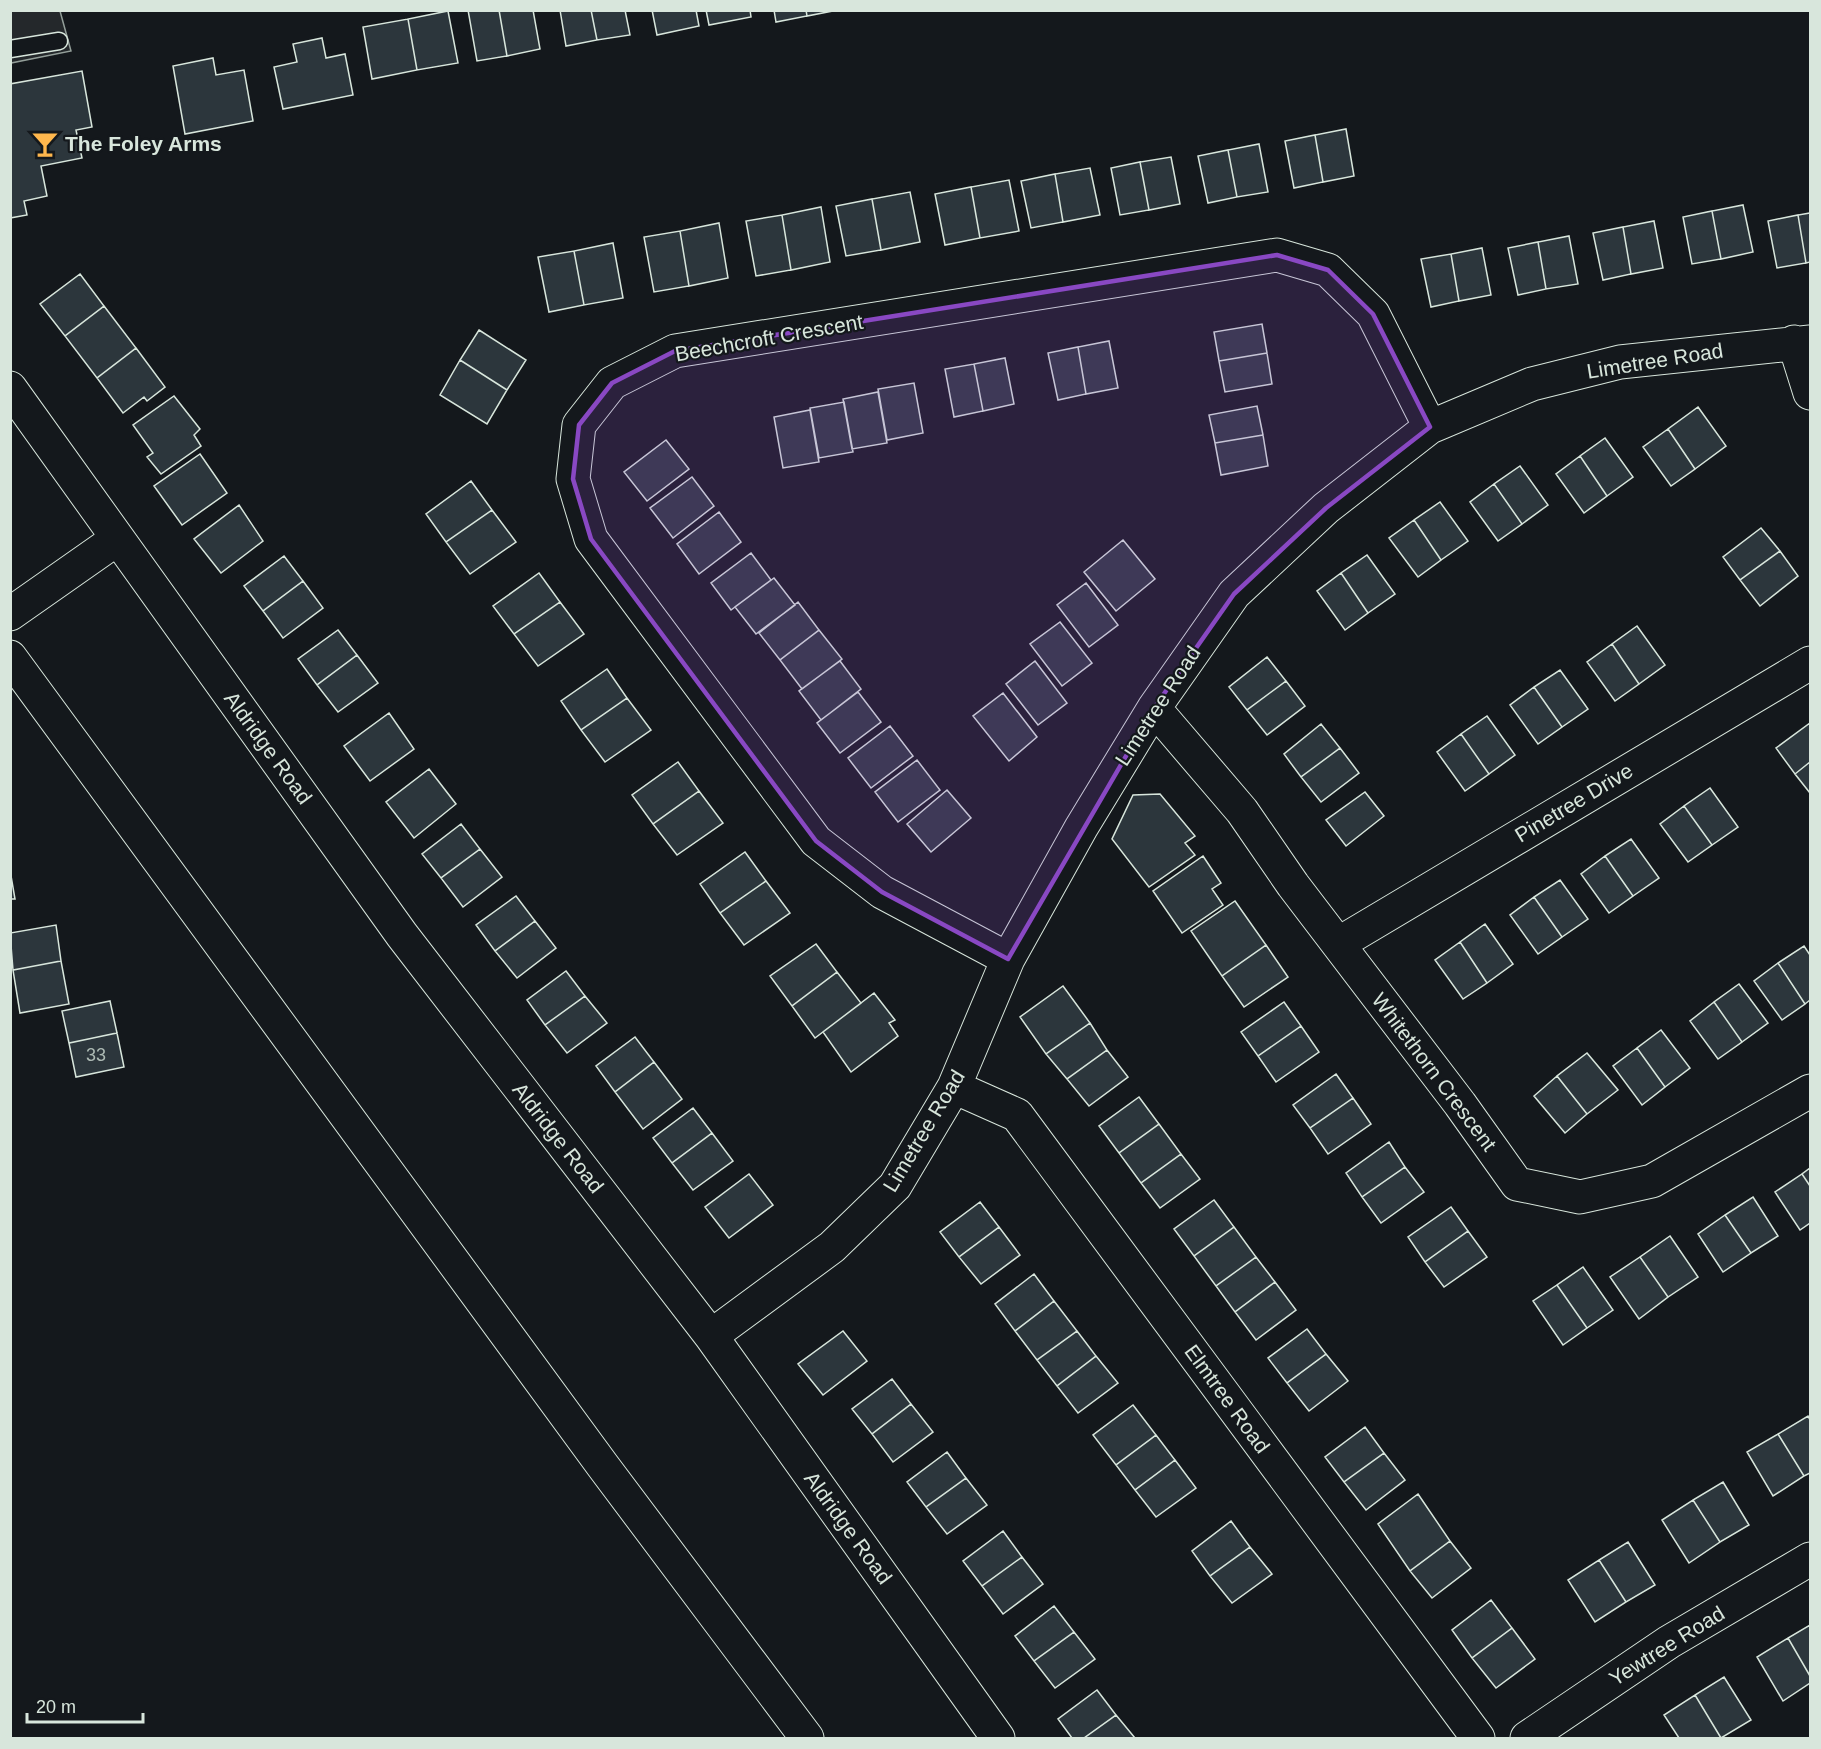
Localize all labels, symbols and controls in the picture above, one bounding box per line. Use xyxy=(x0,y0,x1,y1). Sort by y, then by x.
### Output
bar icon: The Foley Arms xyxy=(30,129,60,159)
place label: The Foley Arms xyxy=(65,132,222,155)
street label: Beechcroft Crescent xyxy=(673,310,865,365)
street label: Limetree Road xyxy=(1585,338,1725,383)
street label: Limetree Road xyxy=(1110,642,1205,770)
street label: Aldridge Road xyxy=(220,687,317,808)
street label: Pinetree Drive xyxy=(1511,758,1637,847)
street label: Whitethorn Crescent xyxy=(1368,988,1501,1155)
house number: 33 xyxy=(86,1045,106,1065)
street label: Limetree Road xyxy=(878,1066,969,1196)
street label: Aldridge Road xyxy=(508,1078,608,1197)
street label: Elmtree Road xyxy=(1180,1340,1274,1457)
street label: Aldridge Road xyxy=(800,1467,897,1588)
street label: Yewtree Road xyxy=(1605,1601,1728,1690)
scale bar xyxy=(27,1686,142,1724)
text: 20 m xyxy=(36,1697,76,1717)

